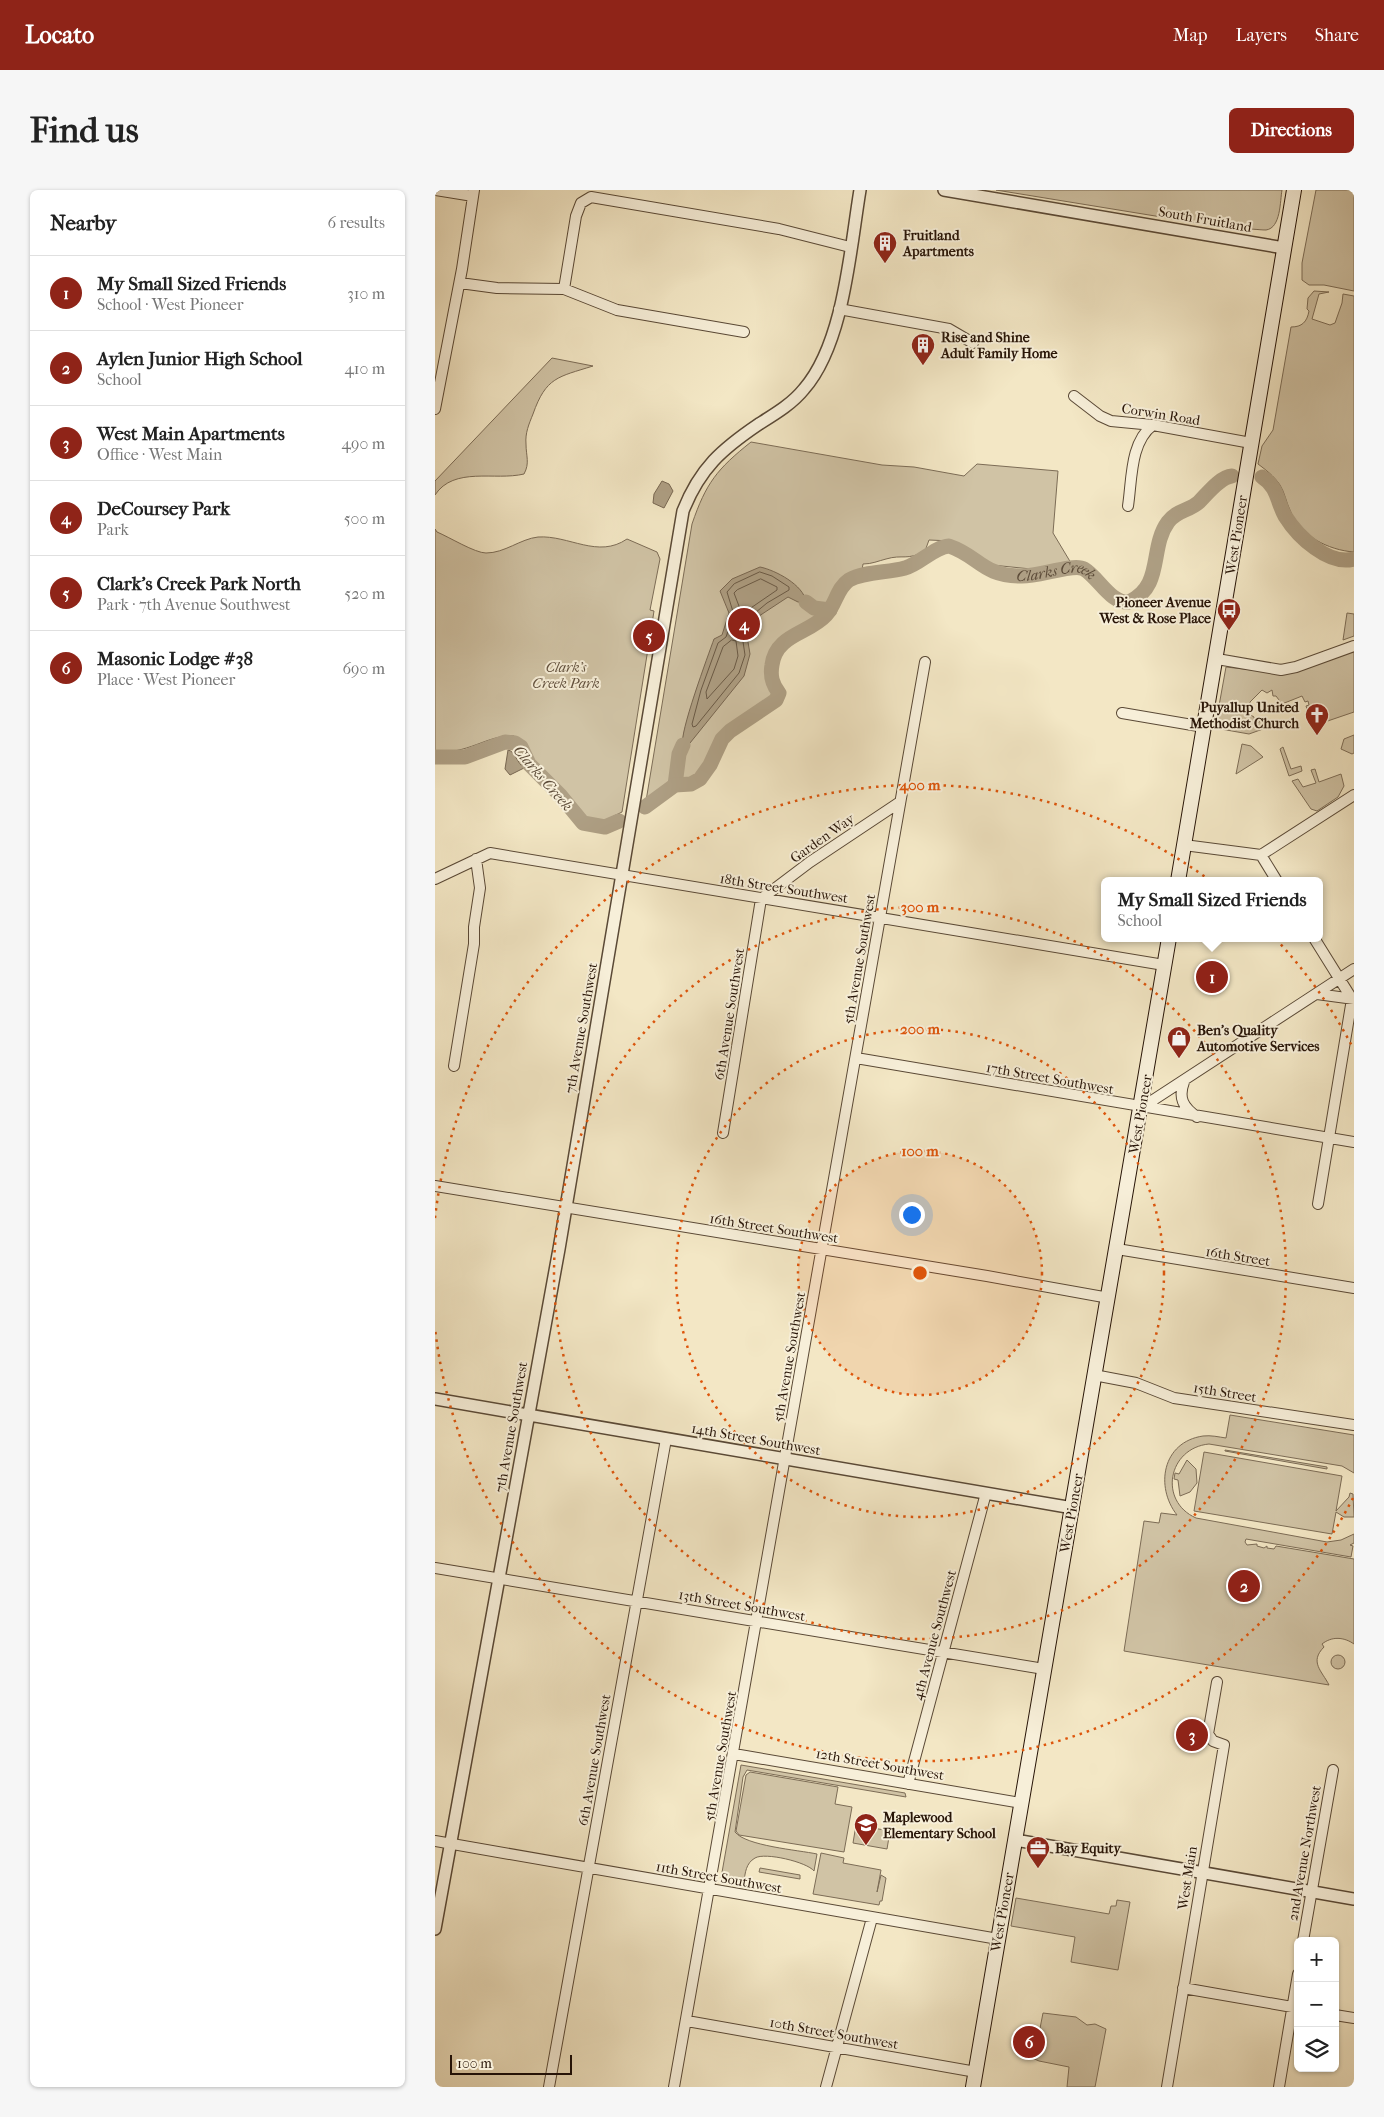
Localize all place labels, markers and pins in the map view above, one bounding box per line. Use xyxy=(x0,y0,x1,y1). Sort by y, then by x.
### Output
place label: Fruitland Apartments xyxy=(902,227,975,260)
building icon: Fruitland Apartments xyxy=(872,230,898,264)
place label: Rise and Shine Adult Family Home xyxy=(940,329,1058,362)
building icon: Rise and Shine Adult Family Home xyxy=(910,332,936,366)
place label: Pioneer Avenue West & Rose Place xyxy=(1099,594,1211,627)
bus stop icon: Pioneer Avenue West & Rose Place xyxy=(1216,597,1242,631)
pin: 4 xyxy=(728,605,760,643)
pin: 5 xyxy=(633,617,665,655)
place label: Puyallup United Methodist Church xyxy=(1189,699,1300,732)
church icon: Puyallup United Methodist Church xyxy=(1304,702,1330,736)
pin: 1 xyxy=(1196,958,1228,996)
place label: Ben's Quality Automotive Services xyxy=(1196,1022,1320,1055)
shop icon: Ben's Quality Automotive Services xyxy=(1166,1025,1192,1059)
centre of rings xyxy=(911,1264,929,1282)
pin: 2 xyxy=(1228,1567,1260,1605)
pin: 3 xyxy=(1176,1716,1208,1754)
place label: Maplewood Elementary School xyxy=(882,1809,996,1842)
school or university icon: Maplewood Elementary School xyxy=(853,1812,879,1846)
office icon: Bay Equity xyxy=(1025,1835,1051,1869)
place label: Bay Equity xyxy=(1055,1840,1123,1857)
pin: 6 xyxy=(1013,2023,1045,2061)

